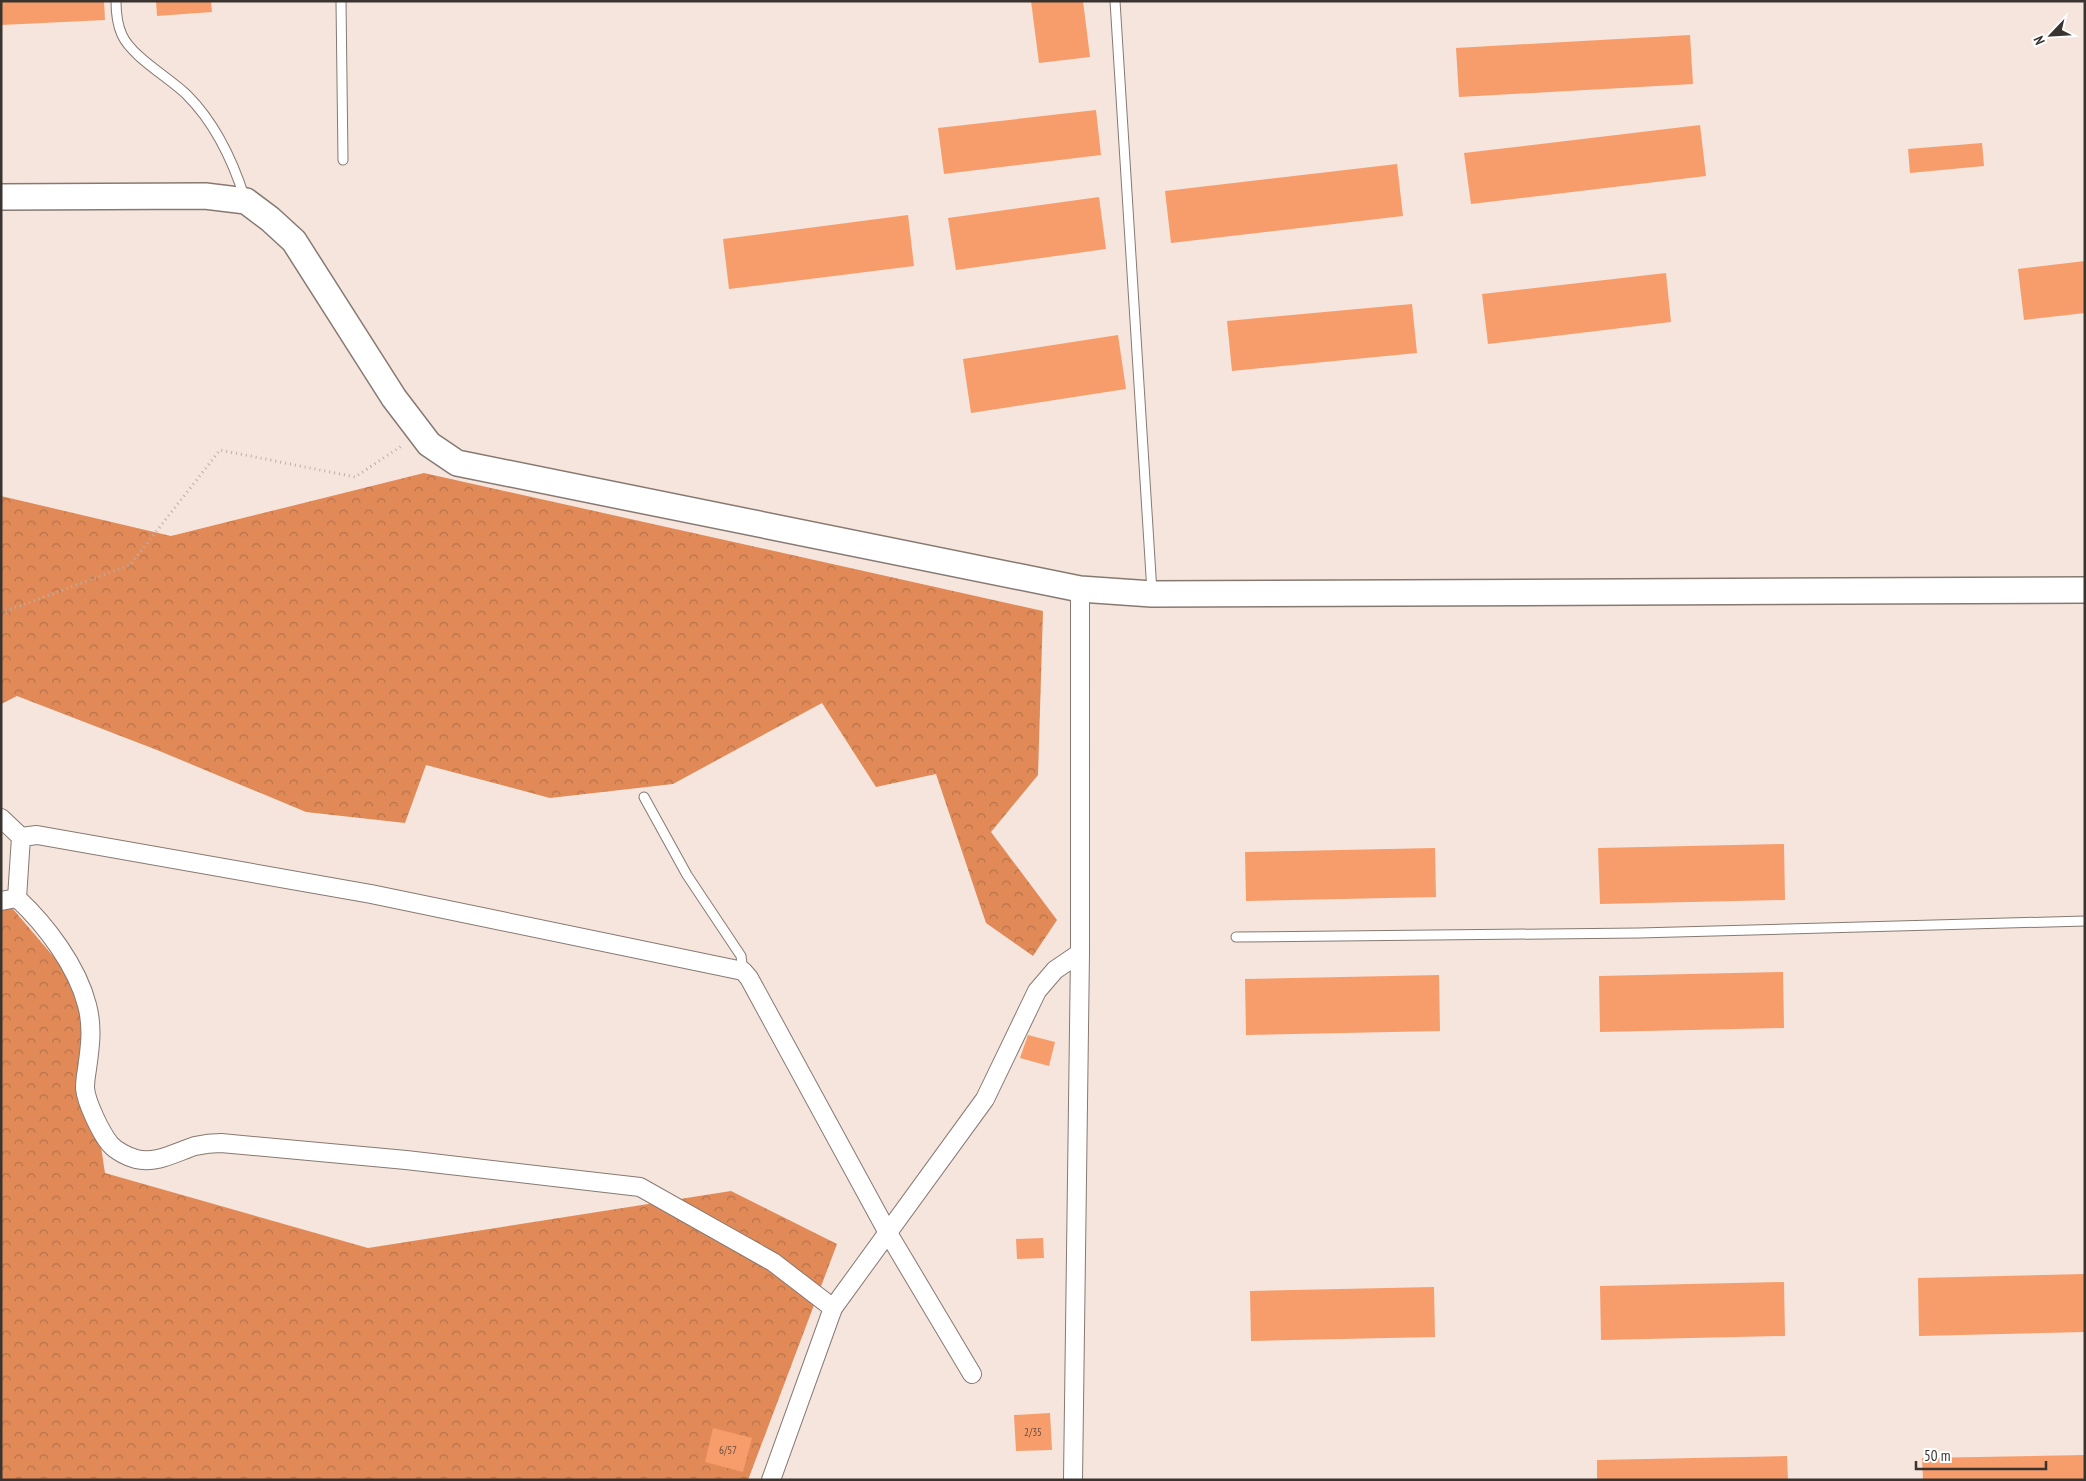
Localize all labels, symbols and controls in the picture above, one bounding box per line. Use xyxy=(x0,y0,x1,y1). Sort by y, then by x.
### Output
north arrow xyxy=(2026,10,2076,60)
text: N xyxy=(2029,33,2049,48)
house number: 2/35 xyxy=(1024,1425,1042,1439)
scale bar xyxy=(1916,1438,2046,1470)
house number: 6/57 xyxy=(719,1443,737,1457)
text: 50 m xyxy=(1924,1446,1950,1465)

